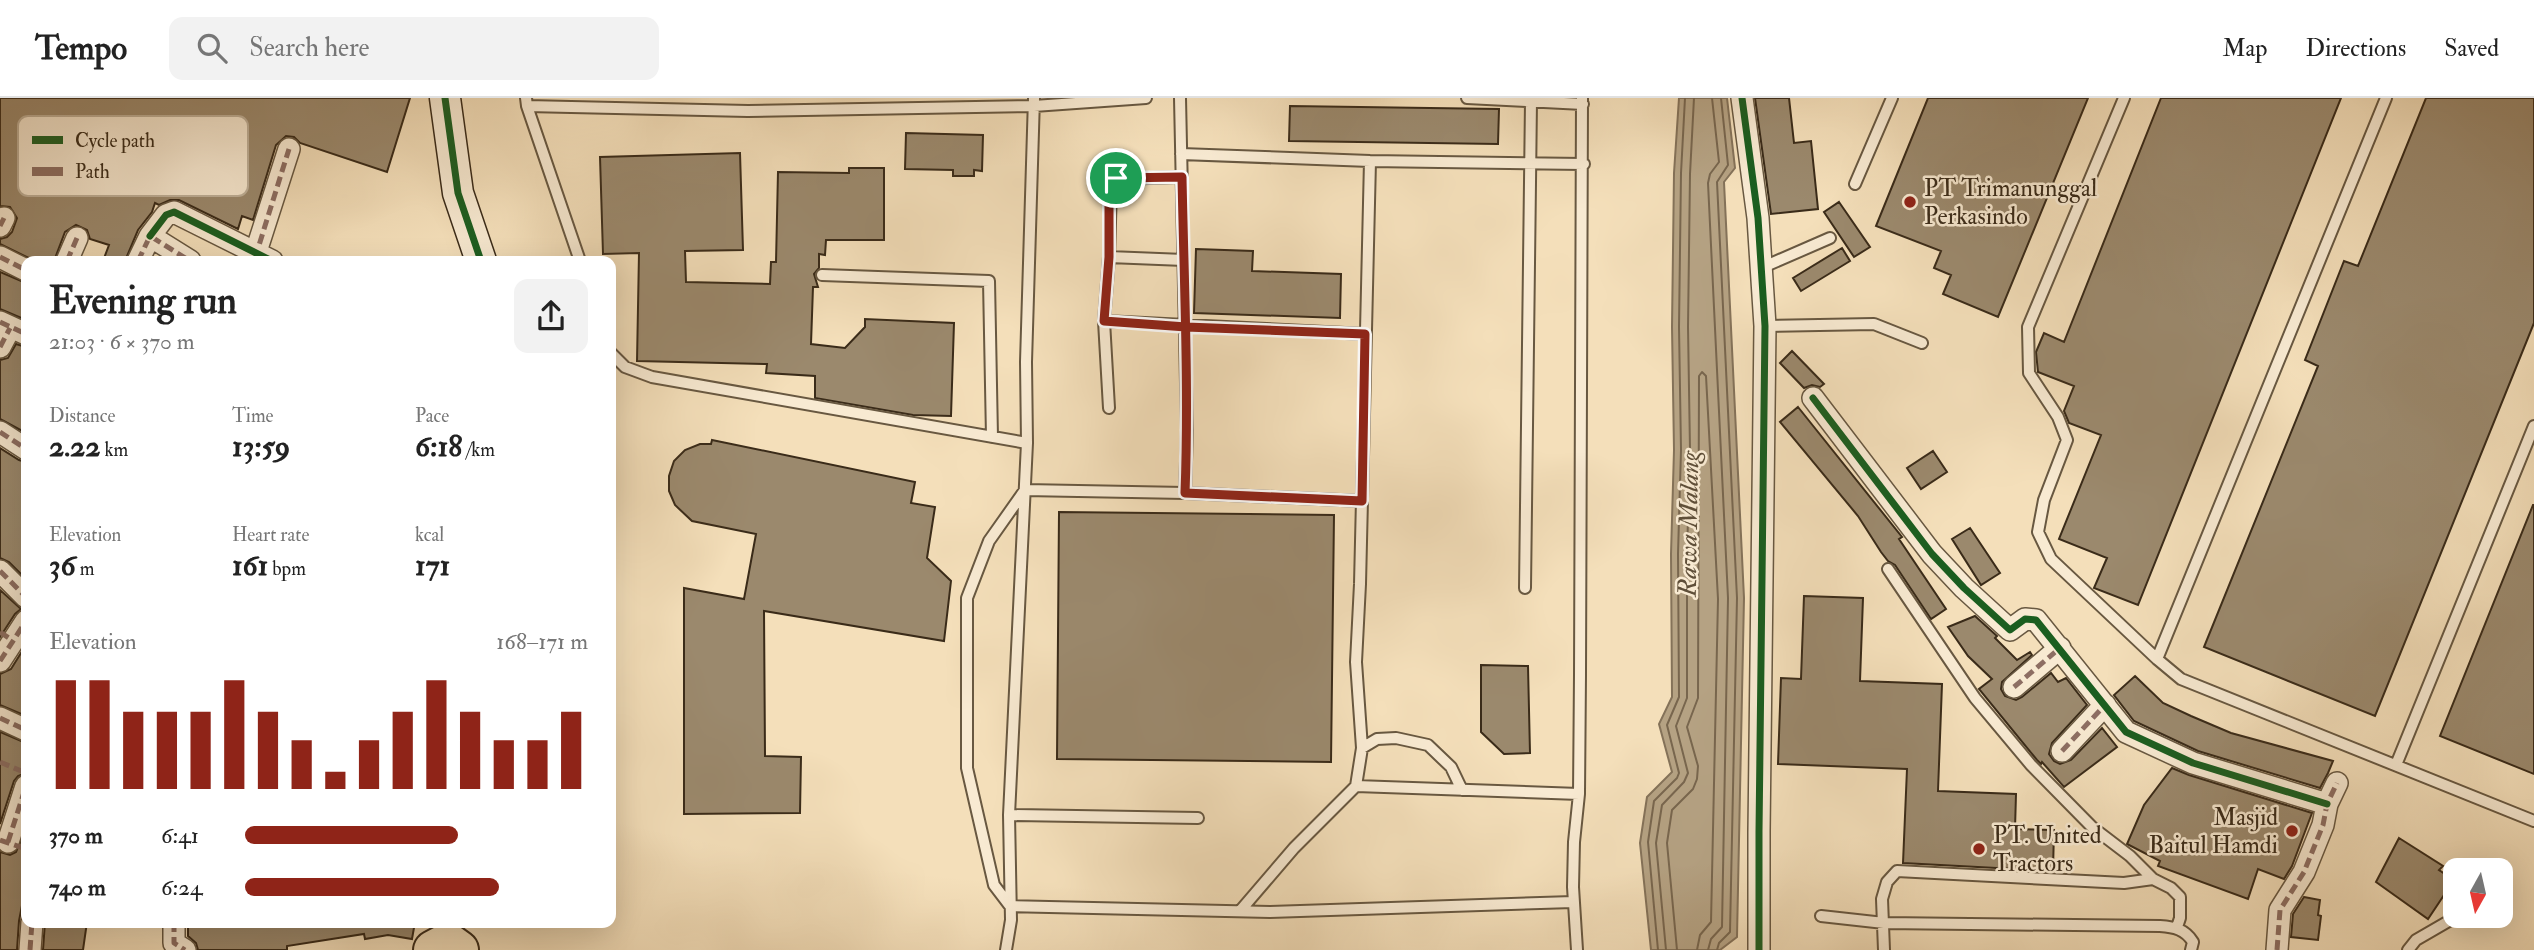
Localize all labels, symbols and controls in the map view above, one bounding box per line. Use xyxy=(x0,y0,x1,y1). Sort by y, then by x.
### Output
search box xyxy=(169,17,659,80)
text: Tempo xyxy=(35,28,127,69)
icon: search xyxy=(193,29,231,67)
text: Search here xyxy=(249,32,369,64)
text: Map xyxy=(2222,33,2267,64)
text: Directions xyxy=(2305,33,2406,64)
text: Saved xyxy=(2444,33,2499,64)
legend xyxy=(18,116,248,196)
text: Cycle path xyxy=(75,129,155,154)
pin xyxy=(1086,148,1146,208)
icon: arrive xyxy=(1097,159,1135,197)
text: Path xyxy=(75,160,110,184)
place label: PT Trimanunggal Perkasindo xyxy=(1924,173,2097,232)
marker: PT Trimanunggal Perkasindo xyxy=(1902,194,1918,210)
text: Evening run xyxy=(49,277,237,325)
button: share xyxy=(514,279,588,353)
text: 21:03 · 6 × 370 m xyxy=(49,327,195,356)
text: Distance xyxy=(49,404,115,428)
text: Time xyxy=(232,404,274,428)
text: Pace xyxy=(415,404,449,428)
text: 2.22 xyxy=(49,428,100,465)
text: 13:59 xyxy=(232,428,290,465)
text: 6:18 xyxy=(415,428,462,465)
text: km xyxy=(100,438,128,462)
text: /km xyxy=(462,438,495,462)
water label: Rawa Malang xyxy=(1672,450,1706,598)
text: Elevation xyxy=(49,523,121,547)
text: Heart rate xyxy=(232,523,309,547)
text: kcal xyxy=(415,523,444,547)
text: 36 xyxy=(49,547,76,584)
text: 161 xyxy=(232,547,268,584)
text: 171 xyxy=(415,547,450,584)
text: m xyxy=(76,557,94,581)
text: bpm xyxy=(268,557,306,581)
text: Elevation xyxy=(49,627,137,656)
text: 168–171 m xyxy=(496,627,588,656)
place label: Masjid Baitul Hamdi xyxy=(2148,802,2278,861)
place label: PT. United Tractors xyxy=(1993,820,2102,879)
text: 370 m xyxy=(49,821,103,850)
text: 6:41 xyxy=(161,821,199,850)
marker: Masjid Baitul Hamdi xyxy=(2284,823,2300,839)
marker: PT. United Tractors xyxy=(1971,841,1987,857)
north arrow xyxy=(2443,858,2513,928)
map controls xyxy=(2443,858,2513,928)
text: 740 m xyxy=(49,873,106,902)
text: 6:24 xyxy=(161,873,202,902)

